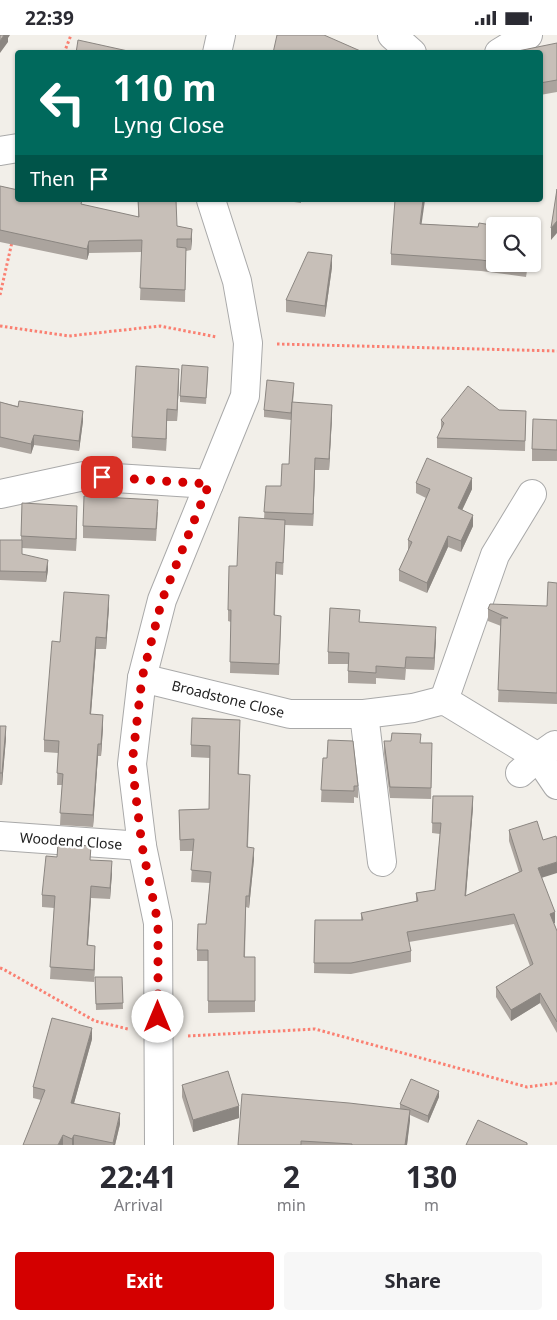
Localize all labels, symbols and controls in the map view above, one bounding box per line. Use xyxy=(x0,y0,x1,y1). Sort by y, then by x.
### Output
text: 22:39 xyxy=(25,5,74,31)
text: 110 m xyxy=(113,64,216,111)
icon: left xyxy=(30,70,95,135)
text: Lyng Close xyxy=(113,109,224,139)
icon: arrive xyxy=(85,165,113,193)
text: Then xyxy=(30,166,75,192)
map controls xyxy=(486,217,541,272)
button: search xyxy=(486,217,541,272)
pin xyxy=(81,456,123,498)
icon: arrive xyxy=(88,463,116,491)
street label: Broadstone Close xyxy=(170,675,287,722)
street label: Woodend Close xyxy=(19,827,123,854)
position arrow xyxy=(131,990,183,1042)
text: 22:41 xyxy=(100,1156,177,1197)
text: 2 xyxy=(283,1156,300,1197)
text: 130 xyxy=(406,1156,457,1197)
text: Arrival xyxy=(114,1194,163,1216)
text: min xyxy=(277,1194,306,1216)
text: m xyxy=(424,1194,439,1216)
button: Exit xyxy=(15,1252,274,1310)
button: Share xyxy=(284,1252,542,1310)

